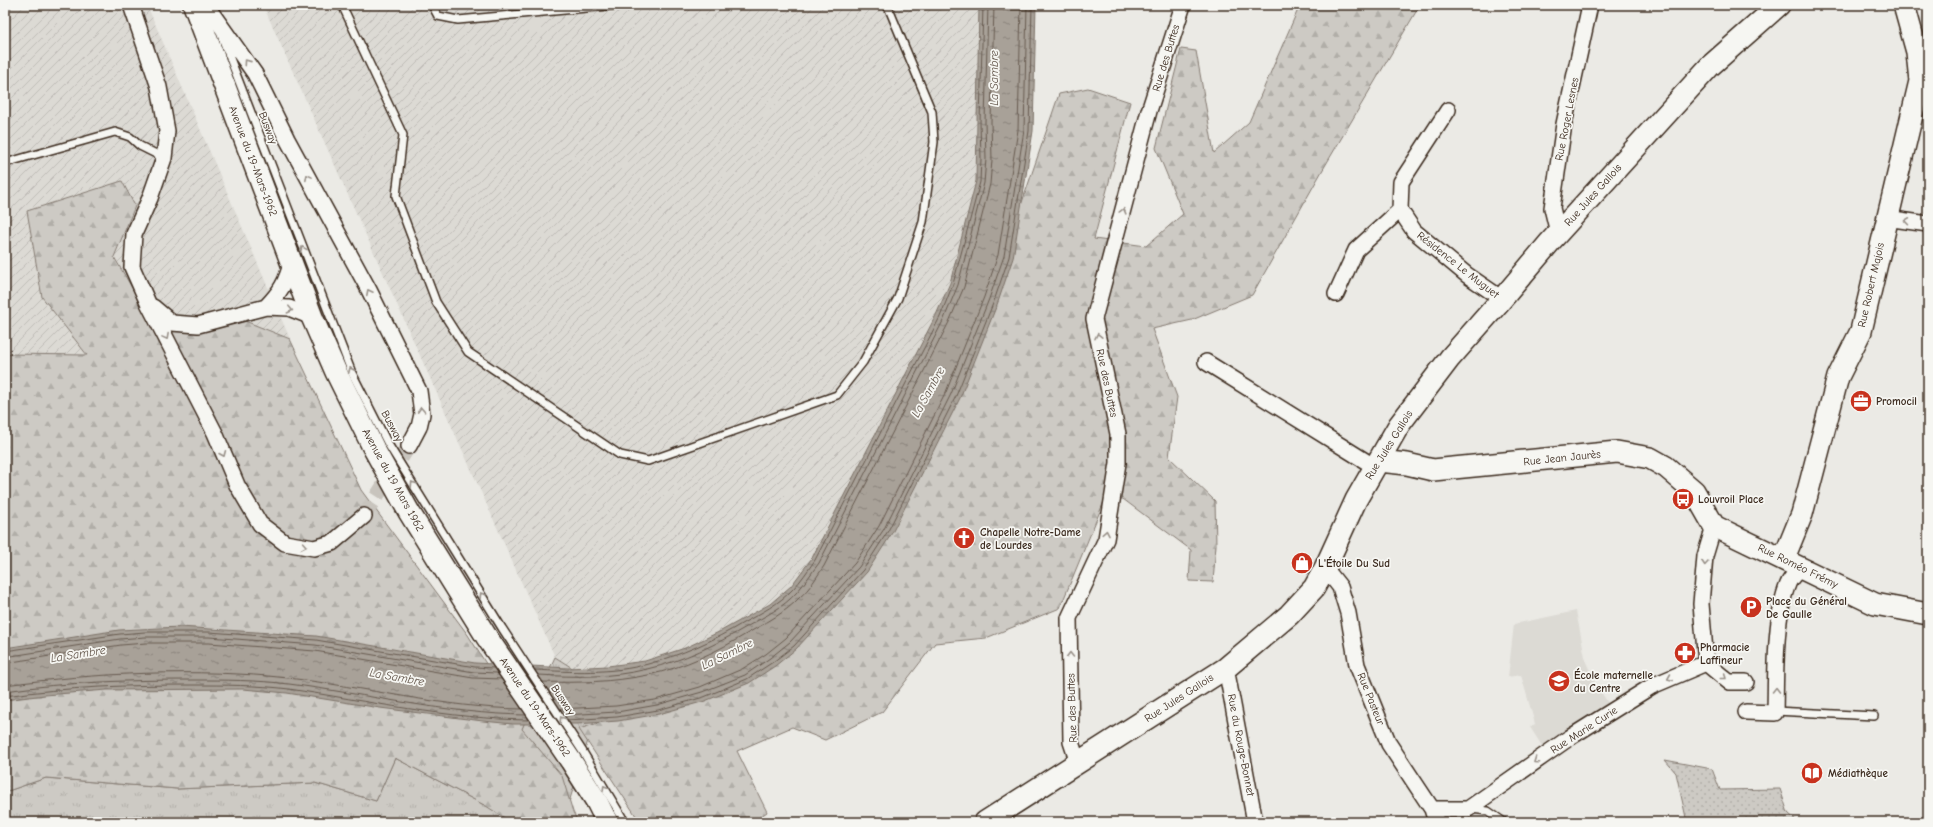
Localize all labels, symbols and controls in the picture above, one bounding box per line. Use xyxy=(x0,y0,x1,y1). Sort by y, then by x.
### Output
street label: Rue des Buttes xyxy=(1150,22,1182,93)
water label: La Sambre xyxy=(987,50,1001,106)
one-way arrow xyxy=(245,60,252,67)
street label: Rue Roger Lesnes xyxy=(1553,76,1582,162)
street label: Avenue du 19-Mars-1962 xyxy=(226,104,280,218)
street label: Busway xyxy=(256,110,280,146)
street label: Rue Jules Gallois xyxy=(1562,161,1625,229)
one-way arrow xyxy=(305,174,313,181)
one-way arrow xyxy=(1119,207,1127,214)
one-way arrow xyxy=(1904,217,1910,226)
street label: Résidence Le Muguet xyxy=(1414,229,1502,302)
street label: Rue Robert Majois xyxy=(1855,241,1887,329)
one-way arrow xyxy=(300,246,308,253)
one-way arrow xyxy=(367,288,374,296)
one-way arrow xyxy=(286,305,293,313)
one-way arrow xyxy=(161,333,168,340)
one-way arrow xyxy=(1094,333,1102,340)
street label: Rue des Buttes xyxy=(1093,348,1121,419)
water label: La Sambre xyxy=(908,364,948,420)
one-way arrow xyxy=(348,367,356,375)
office icon: Promocil xyxy=(1848,388,1874,414)
place label: Promocil xyxy=(1876,395,1917,408)
one-way arrow xyxy=(417,407,426,413)
street label: Busway xyxy=(378,408,406,444)
street label: Rue Jules Gallois xyxy=(1362,408,1416,482)
street label: Avenue du 19 Mars 1962 xyxy=(359,426,427,534)
street label: Rue Jean Jaurès xyxy=(1523,447,1602,469)
one-way arrow xyxy=(219,450,227,457)
one-way arrow xyxy=(410,481,418,488)
bus stop icon: Louvroil Place xyxy=(1670,486,1696,512)
place label: Louvroil Place xyxy=(1698,493,1764,506)
church icon: Chapelle Notre-Dame de Lourdes xyxy=(951,525,977,551)
place label: Chapelle Notre-Dame de Lourdes xyxy=(980,526,1081,552)
one-way arrow xyxy=(1102,530,1110,536)
one-way arrow xyxy=(301,541,307,550)
street label: Rue Roméo Frémy xyxy=(1756,541,1840,591)
shop icon: L'Étoile Du Sud xyxy=(1289,550,1315,576)
place label: L'Étoile Du Sud xyxy=(1318,556,1390,570)
one-way arrow xyxy=(1700,560,1709,566)
one-way arrow xyxy=(479,592,486,599)
parking icon: Place du Général De Gaulle xyxy=(1738,594,1764,620)
place label: Place du Général De Gaulle xyxy=(1766,595,1847,621)
water label: La Sambre xyxy=(699,636,755,672)
pharmacy icon: Pharmacie Laffineur xyxy=(1672,640,1698,666)
place label: Pharmacie Laffineur xyxy=(1700,641,1750,667)
water label: La Sambre xyxy=(49,643,107,665)
one-way arrow xyxy=(1065,652,1074,658)
street label: Avenue du 19-Mars-1962 xyxy=(497,655,573,759)
water label: La Sambre xyxy=(368,665,426,689)
school or university icon: École maternelle du Centre xyxy=(1546,668,1572,694)
place label: École maternelle du Centre xyxy=(1574,668,1653,695)
street label: Rue Jules Gallois xyxy=(1142,671,1216,725)
street label: Rue Pasteur xyxy=(1355,671,1388,728)
street label: Rue des Buttes xyxy=(1064,673,1080,743)
one-way arrow xyxy=(1667,673,1675,681)
one-way arrow xyxy=(1720,673,1727,680)
street label: Busway xyxy=(548,682,578,718)
one-way arrow xyxy=(1772,687,1780,693)
street label: Rue du Rouge-Bonnet xyxy=(1225,693,1257,798)
street label: Rue Marie Curie xyxy=(1548,703,1620,756)
one-way arrow xyxy=(560,717,567,724)
one-way arrow xyxy=(1533,756,1540,764)
library icon: Médiathèque xyxy=(1799,760,1825,786)
place label: Médiathèque xyxy=(1828,767,1888,780)
one-way arrow xyxy=(602,785,609,792)

